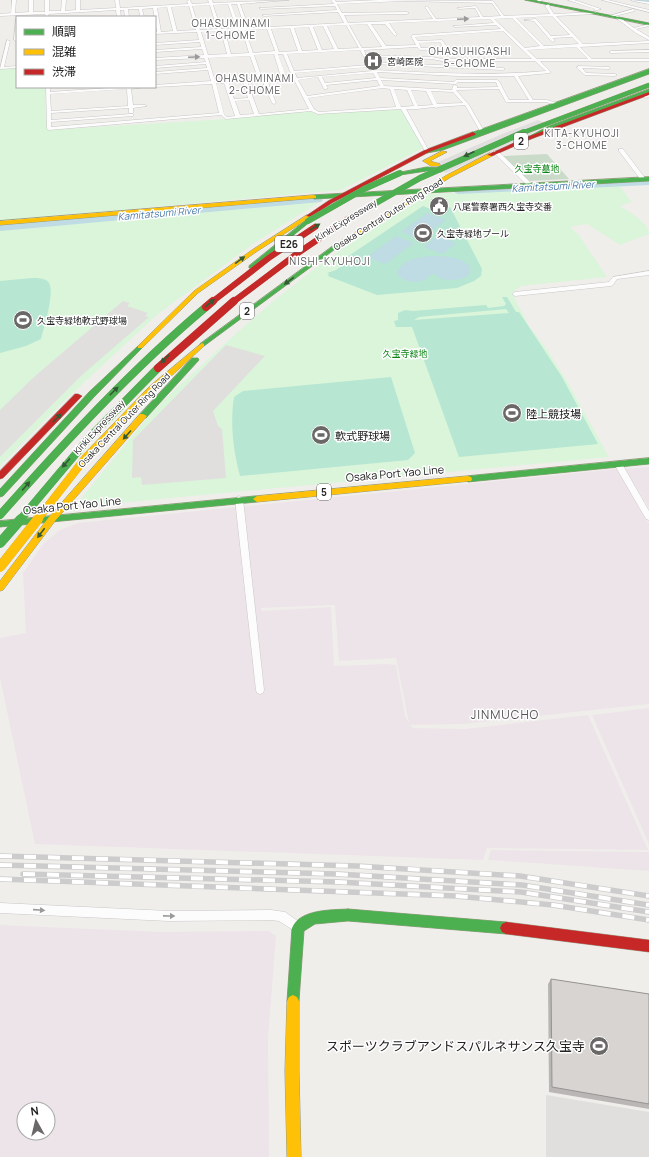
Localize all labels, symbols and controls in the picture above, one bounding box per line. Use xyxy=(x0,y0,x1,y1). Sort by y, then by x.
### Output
legend xyxy=(16,16,156,88)
district label: OHASUMINAMI 1-CHOME xyxy=(191,16,271,42)
one-way arrow xyxy=(457,16,470,22)
text: 順調 xyxy=(52,23,76,40)
text: 混雑 xyxy=(52,43,76,60)
district label: OHASUHIGASHI 5-CHOME xyxy=(429,44,511,70)
hospital icon: 宮崎医院 xyxy=(362,50,384,72)
one-way arrow xyxy=(188,53,200,60)
place label: 宮崎医院 xyxy=(387,55,423,68)
text: 渋滞 xyxy=(52,63,76,80)
district label: OHASUMINAMI 2-CHOME xyxy=(215,71,295,97)
district label: KITA-KYUHOJI 3-CHOME xyxy=(544,126,620,152)
road number: 2 xyxy=(514,133,528,149)
one-way arrow xyxy=(464,151,475,157)
park label: 久宝寺墓地 xyxy=(514,162,560,175)
street label: Osaka Central Outer Ring Road xyxy=(331,175,445,253)
water label: Kamitatsumi River xyxy=(511,177,596,195)
public building icon: 八尾警察署西久宝寺交番 xyxy=(428,195,450,217)
street label: Kinki Expressway xyxy=(313,196,379,244)
place label: 八尾警察署西久宝寺交番 xyxy=(453,200,552,213)
water label: Kamitatsumi River xyxy=(117,202,202,224)
sports icon: 久宝寺緑地プール xyxy=(412,222,434,244)
one-way arrow xyxy=(310,223,320,231)
place label: 久宝寺緑地プール xyxy=(437,227,509,240)
road number: E26 xyxy=(275,236,303,252)
district label: NISHI-KYUHOJI xyxy=(289,254,371,268)
one-way arrow xyxy=(235,256,246,264)
one-way arrow xyxy=(284,276,294,284)
one-way arrow xyxy=(205,299,215,308)
road number: 2 xyxy=(240,303,254,319)
sports icon: 久宝寺緑地軟式野球場 xyxy=(12,309,34,331)
place label: 久宝寺緑地軟式野球場 xyxy=(37,314,127,327)
park label: 久宝寺緑地 xyxy=(382,347,428,360)
one-way arrow xyxy=(160,354,170,364)
street label: Osaka Central Outer Ring Road xyxy=(75,370,173,470)
one-way arrow xyxy=(109,386,119,396)
street label: Kinki Expressway xyxy=(70,397,128,457)
sports icon: 陸上競技場 xyxy=(501,402,523,424)
place label: 陸上競技場 xyxy=(526,406,581,421)
one-way arrow xyxy=(52,413,61,423)
sports icon: 軟式野球場 xyxy=(310,424,332,446)
place label: 軟式野球場 xyxy=(335,428,390,443)
one-way arrow xyxy=(122,430,131,440)
one-way arrow xyxy=(61,458,71,468)
street label: Osaka Port Yao Line xyxy=(345,461,445,485)
one-way arrow xyxy=(21,481,30,491)
road number: 5 xyxy=(317,484,331,500)
street label: Osaka Port Yao Line xyxy=(22,492,122,518)
one-way arrow xyxy=(38,528,46,538)
district label: JINMUCHO xyxy=(471,706,539,723)
one-way arrow xyxy=(33,906,45,913)
one-way arrow xyxy=(163,913,176,919)
sports icon: スポーツクラブアンドスパルネサンス久宝寺 xyxy=(588,1035,610,1057)
place label: スポーツクラブアンドスパルネサンス久宝寺 xyxy=(326,1037,585,1055)
north arrow xyxy=(16,1101,56,1141)
text: N xyxy=(30,1103,40,1119)

